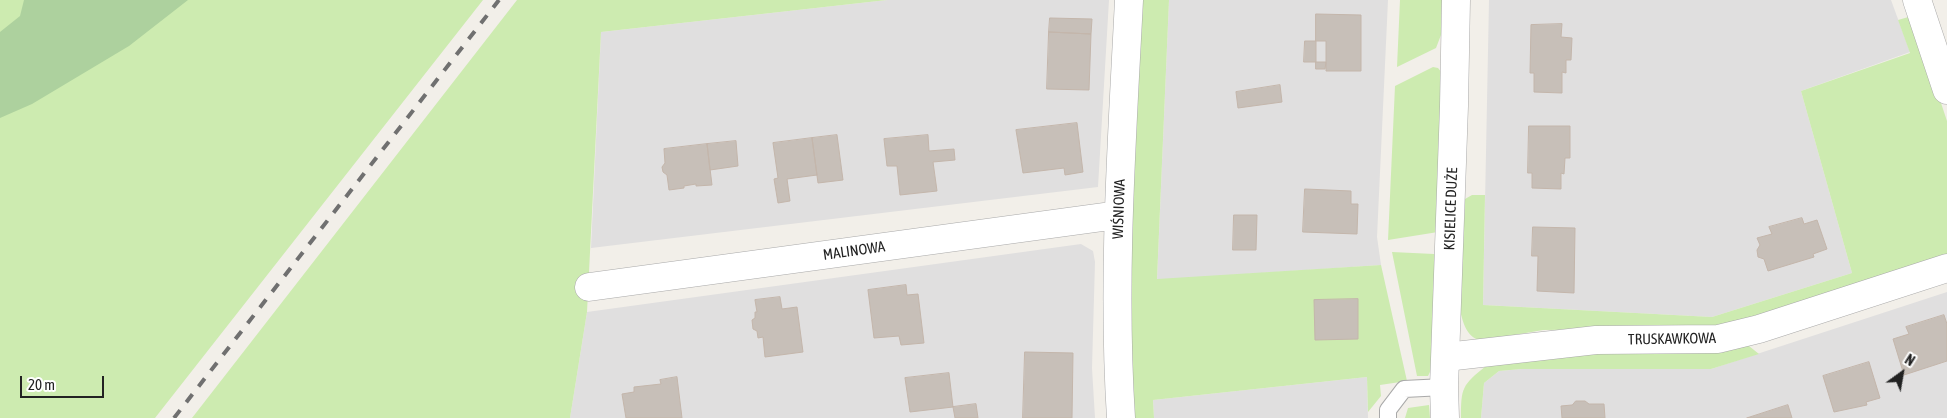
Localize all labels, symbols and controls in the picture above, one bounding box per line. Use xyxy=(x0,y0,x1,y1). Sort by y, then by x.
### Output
street label: KISIELICE DUŻE xyxy=(1441,167,1461,251)
street label: WIŚNIOWA xyxy=(1109,179,1129,239)
street label: MALINOWA xyxy=(822,238,886,264)
street label: TRUSKAWKOWA xyxy=(1628,329,1716,349)
north arrow xyxy=(1877,348,1927,398)
text: N xyxy=(1902,351,1918,369)
scale bar xyxy=(22,366,106,398)
text: 20 m xyxy=(28,376,55,393)

